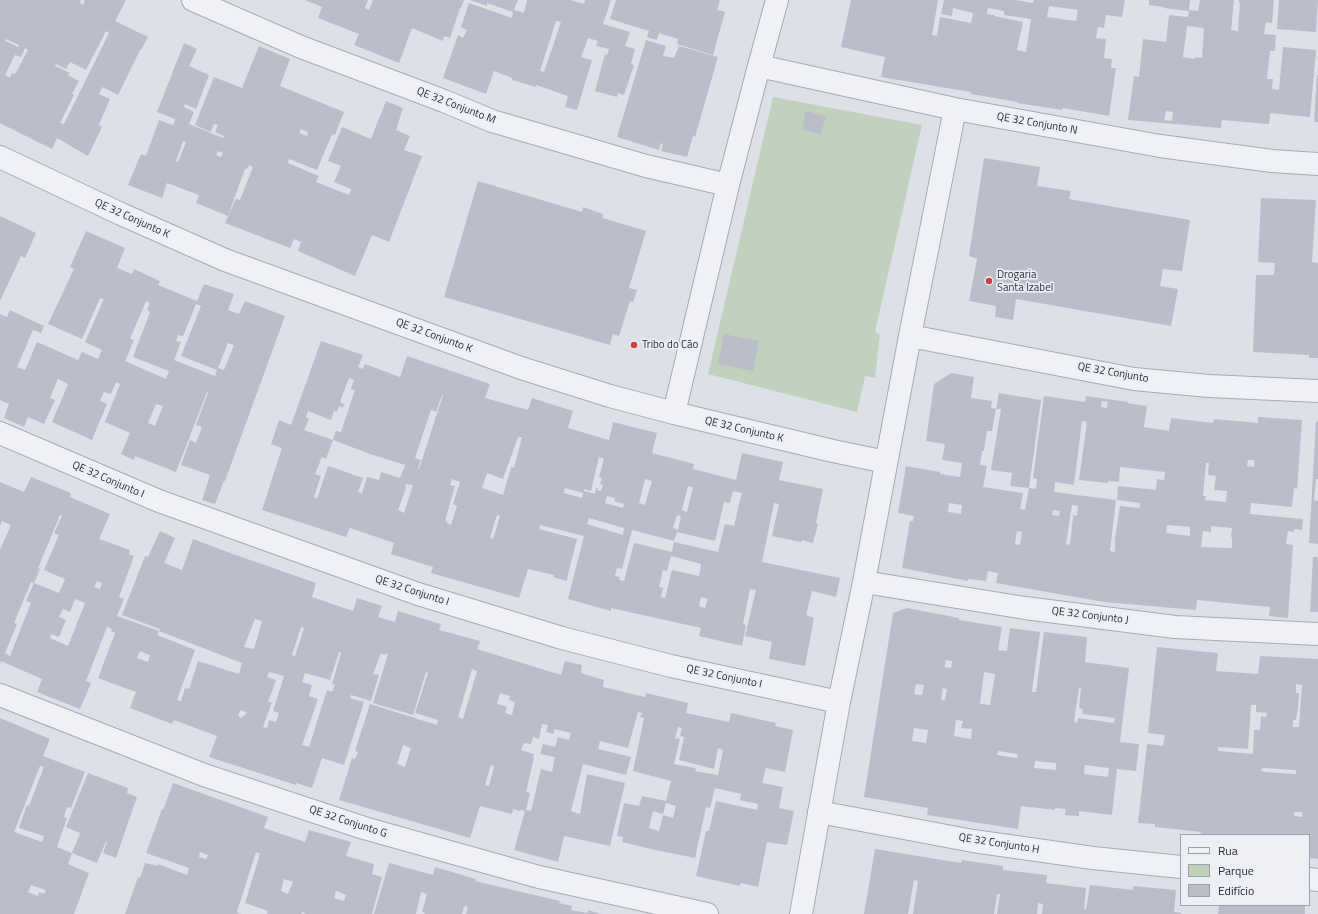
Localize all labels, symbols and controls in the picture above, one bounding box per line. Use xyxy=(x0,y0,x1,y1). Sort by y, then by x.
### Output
street label: QE 32 Conjunto M xyxy=(415,85,497,127)
street label: QE 32 Conjunto N xyxy=(996,110,1078,138)
street label: QE 32 Conjunto K xyxy=(93,197,171,241)
place label: Drogaria Santa Izabel xyxy=(997,268,1053,294)
marker: Drogaria Santa Izabel xyxy=(984,276,994,286)
street label: QE 32 Conjunto K xyxy=(394,316,474,356)
place label: Tribo do Cão xyxy=(642,338,698,352)
marker: Tribo do Cão xyxy=(629,340,639,350)
street label: QE 32 Conjunto xyxy=(1076,360,1150,386)
street label: QE 32 Conjunto K xyxy=(703,415,785,445)
street label: QE 32 Conjunto I xyxy=(70,459,146,501)
street label: QE 32 Conjunto I xyxy=(373,573,451,609)
street label: QE 32 Conjunto J xyxy=(1051,605,1129,627)
street label: QE 32 Conjunto I xyxy=(685,663,763,691)
street label: QE 32 Conjunto G xyxy=(307,803,389,841)
street label: QE 32 Conjunto H xyxy=(958,831,1040,857)
legend xyxy=(1180,834,1310,906)
text: Rua xyxy=(1218,841,1238,860)
text: Parque xyxy=(1218,861,1254,880)
text: Edifício xyxy=(1218,881,1254,900)

